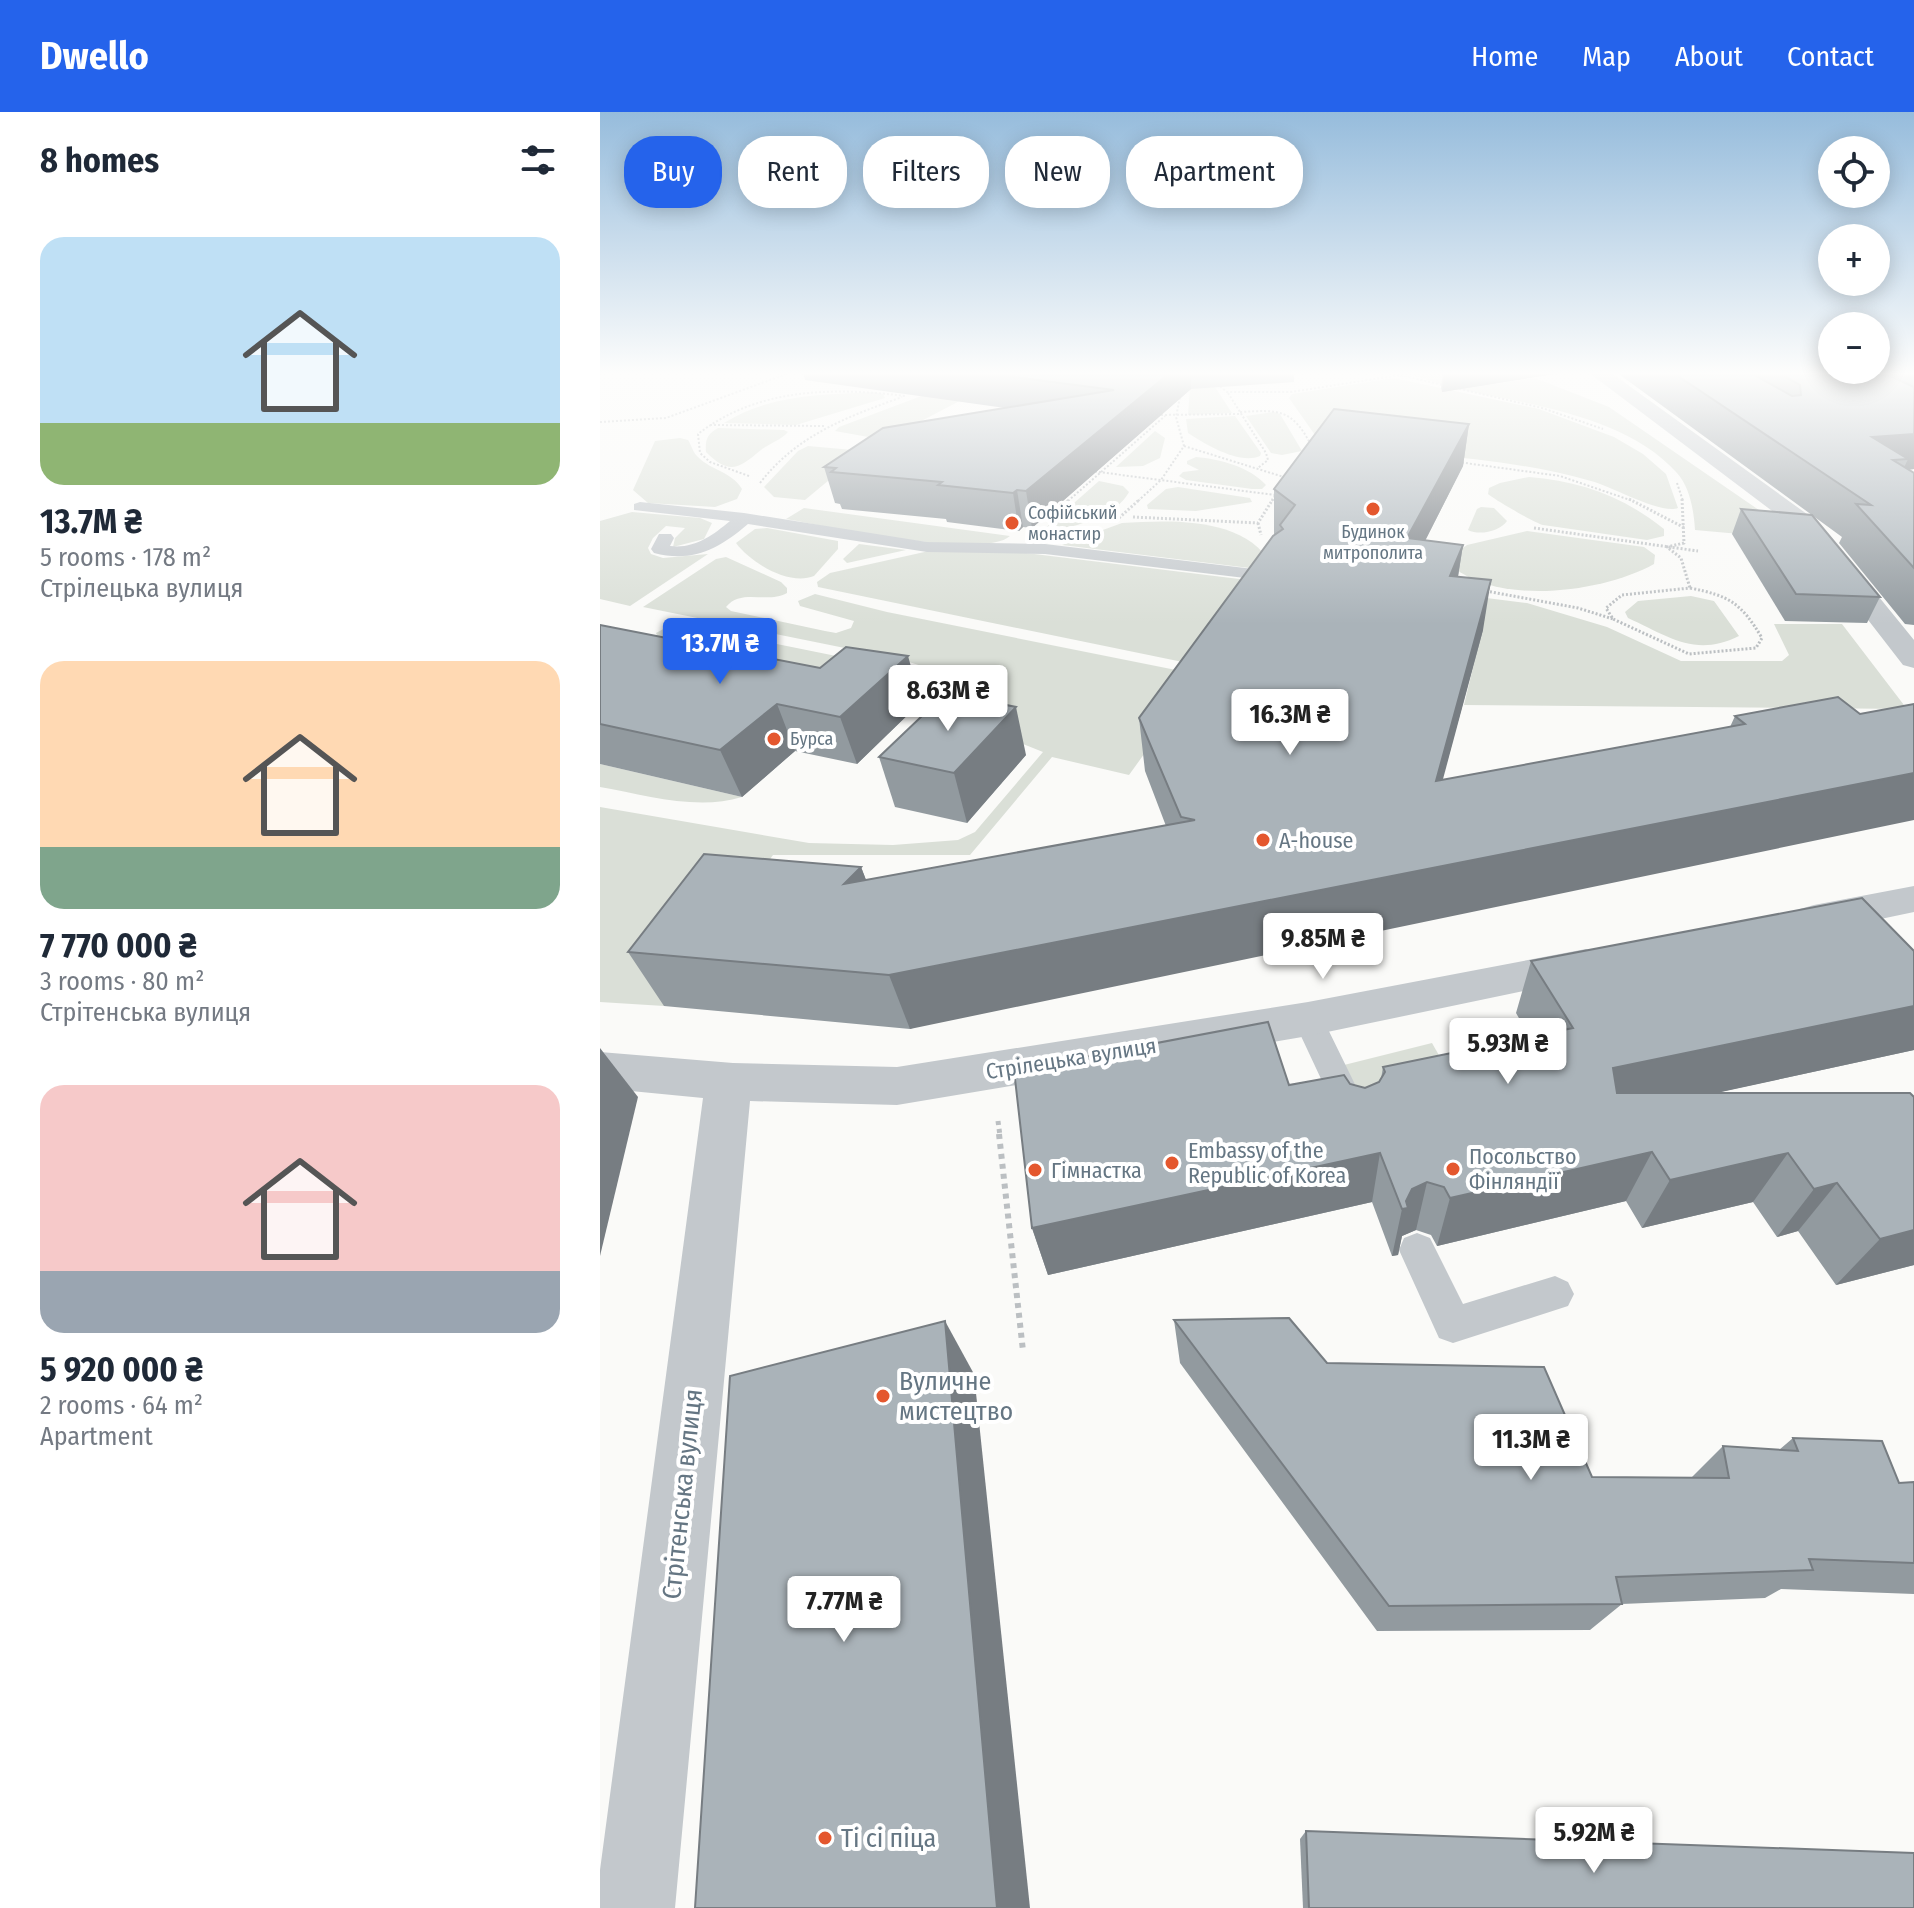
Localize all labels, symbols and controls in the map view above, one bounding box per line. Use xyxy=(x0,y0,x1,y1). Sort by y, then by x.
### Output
text: Dwello xyxy=(40,33,149,79)
text: Home xyxy=(1471,40,1538,73)
text: Map xyxy=(1582,40,1631,73)
text: About xyxy=(1675,40,1743,73)
text: Contact xyxy=(1787,40,1874,73)
chip: Buy xyxy=(624,136,722,208)
chip: Rent xyxy=(738,136,847,208)
chip: Filters xyxy=(863,136,989,208)
chip: New xyxy=(1005,136,1110,208)
chip: Apartment xyxy=(1126,136,1303,208)
map controls xyxy=(1818,136,1890,384)
button: locate xyxy=(1818,136,1890,208)
icon: filters xyxy=(516,138,560,182)
text: 8 homes xyxy=(40,140,159,181)
button: + xyxy=(1818,224,1890,296)
icon: home xyxy=(228,289,372,433)
button: − xyxy=(1818,312,1890,384)
marker: Будинок митрополита xyxy=(1364,500,1382,518)
text: 13.7M ₴ xyxy=(40,501,142,542)
place label: Софійський монастир xyxy=(1028,502,1118,545)
marker: Софійський монастир xyxy=(1003,514,1021,532)
place label: Будинок митрополита xyxy=(1323,521,1423,564)
text: 5 rooms · 178 m² xyxy=(40,542,211,573)
text: Стрілецька вулиця xyxy=(40,573,243,604)
pin: 13.7M ₴ xyxy=(646,618,794,686)
text: 13.7M ₴ xyxy=(681,628,759,659)
pin: 8.63M ₴ xyxy=(874,665,1022,733)
text: 8.63M ₴ xyxy=(907,675,990,706)
pin: 16.3M ₴ xyxy=(1216,689,1364,757)
text: 16.3M ₴ xyxy=(1249,699,1331,730)
icon: home xyxy=(228,713,372,857)
place label: Бурса xyxy=(790,728,834,750)
marker: Бурса xyxy=(765,730,783,748)
place label: A-house xyxy=(1279,827,1353,854)
marker: A-house xyxy=(1254,831,1272,849)
pin: 9.85M ₴ xyxy=(1249,913,1397,981)
text: 9.85M ₴ xyxy=(1281,923,1365,954)
text: 7 770 000 ₴ xyxy=(40,925,197,966)
text: 3 rooms · 80 m² xyxy=(40,966,204,997)
text: Стрітенська вулиця xyxy=(40,997,251,1028)
pin: 5.93M ₴ xyxy=(1434,1018,1582,1086)
text: 5.93M ₴ xyxy=(1467,1028,1549,1059)
street label: Стрілецька вулиця xyxy=(984,1032,1158,1085)
icon: home xyxy=(228,1137,372,1281)
place label: Embassy of the Republic of Korea xyxy=(1188,1137,1346,1189)
place label: Посольство Фінляндії xyxy=(1469,1143,1577,1195)
marker: Embassy of the Republic of Korea xyxy=(1163,1154,1181,1172)
place label: Гімнастка xyxy=(1051,1157,1142,1184)
marker: Посольство Фінляндії xyxy=(1444,1160,1462,1178)
marker: Гімнастка xyxy=(1026,1161,1044,1179)
text: 5 920 000 ₴ xyxy=(40,1349,203,1390)
place label: Вуличне мистецтво xyxy=(899,1366,1013,1427)
street label: Стрітенська вулиця xyxy=(656,1387,709,1601)
marker: Вуличне мистецтво xyxy=(874,1387,892,1405)
text: 2 rooms · 64 m² xyxy=(40,1390,203,1421)
pin: 11.3M ₴ xyxy=(1457,1414,1605,1482)
text: Apartment xyxy=(40,1421,153,1452)
text: 11.3M ₴ xyxy=(1492,1424,1570,1455)
pin: 7.77M ₴ xyxy=(770,1576,918,1644)
text: 7.77M ₴ xyxy=(805,1586,883,1617)
pin: 5.92M ₴ xyxy=(1520,1807,1668,1875)
text: 5.92M ₴ xyxy=(1553,1817,1635,1848)
place label: Ті сі піца xyxy=(841,1823,936,1854)
marker: Ті сі піца xyxy=(816,1829,834,1847)

